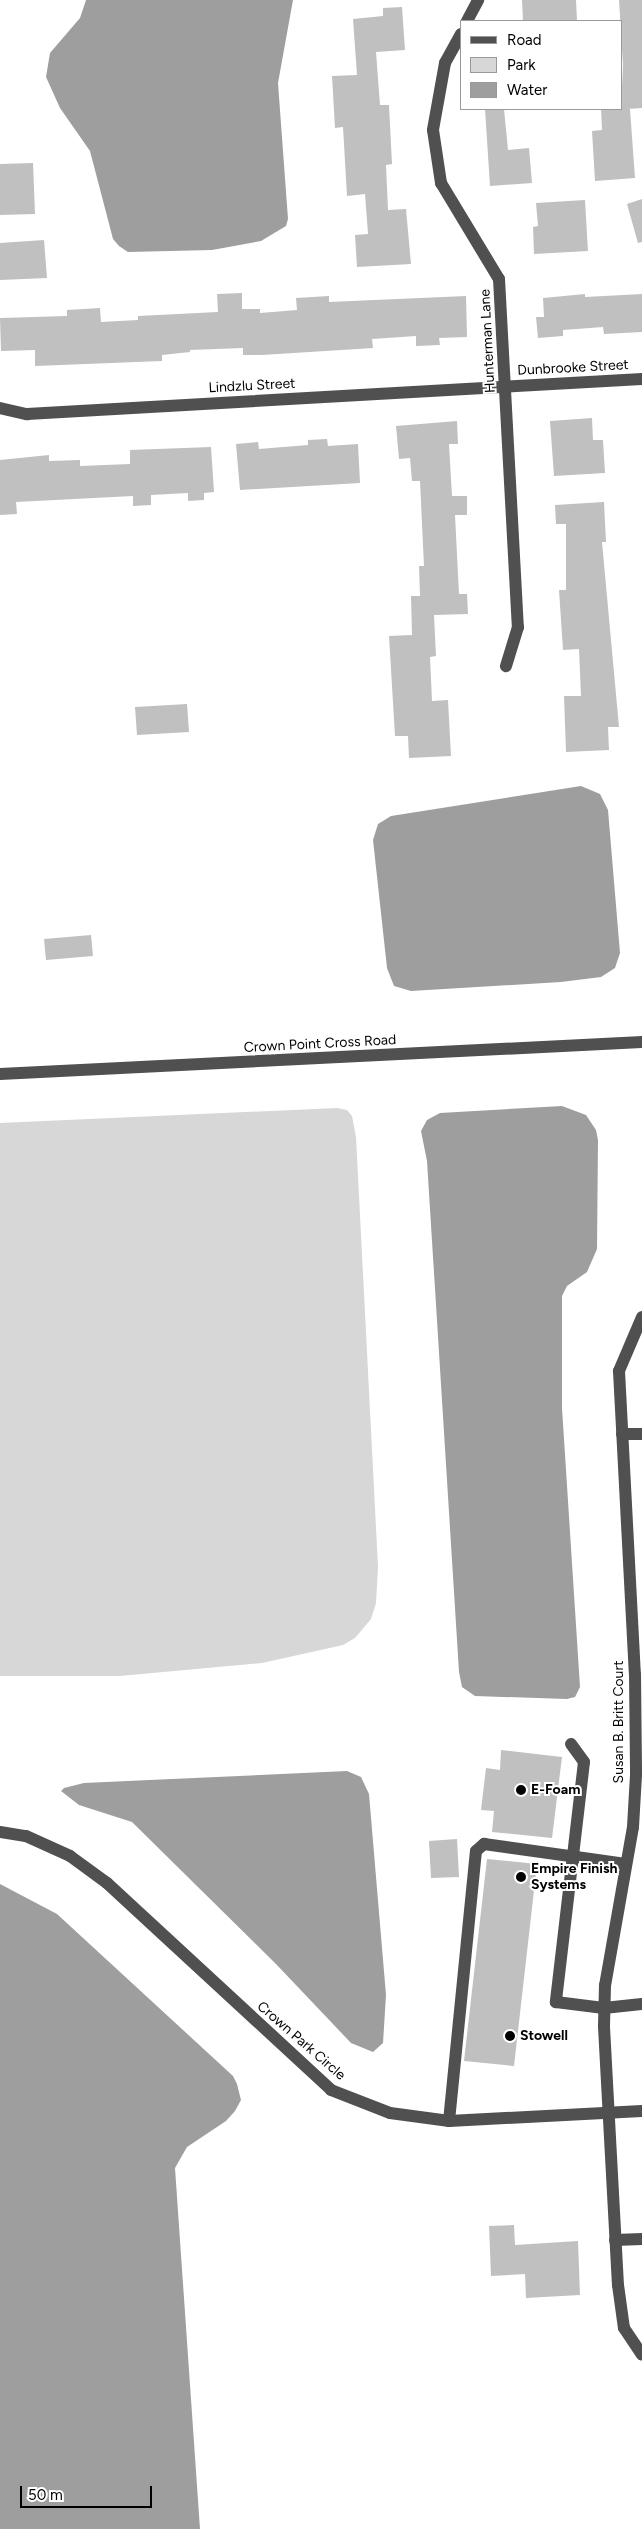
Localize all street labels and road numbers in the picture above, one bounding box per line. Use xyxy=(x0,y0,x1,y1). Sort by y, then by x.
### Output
street label: Hunterman Lane xyxy=(477,289,499,393)
street label: Dunbrooke Street xyxy=(517,357,629,379)
street label: Lindzlu Street xyxy=(208,375,296,397)
street label: Crown Point Cross Road xyxy=(243,1032,397,1056)
street label: Susan B. Britt Court xyxy=(611,1661,627,1783)
street label: Crown Park Circle xyxy=(253,1998,349,2084)

